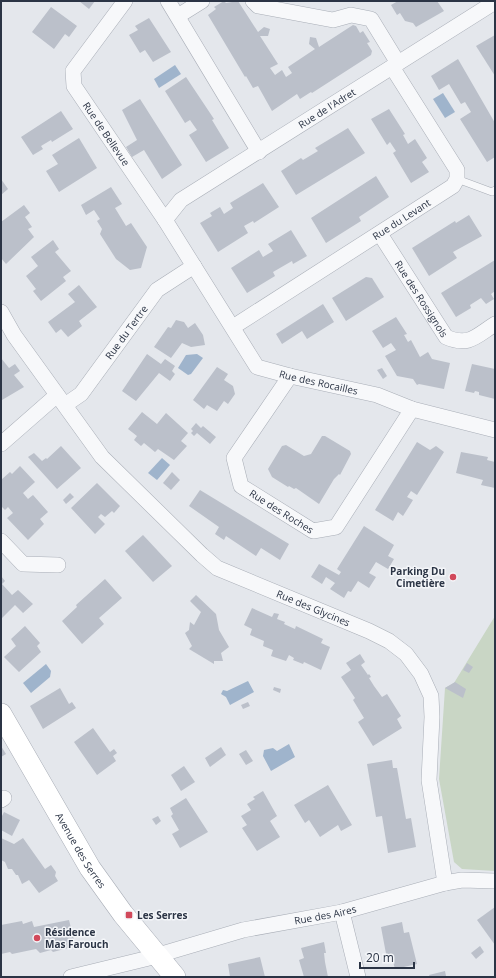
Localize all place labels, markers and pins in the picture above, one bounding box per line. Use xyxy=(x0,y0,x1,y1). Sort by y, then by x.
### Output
place label: Parking Du Cimetière xyxy=(390,564,445,590)
marker: Parking Du Cimetière xyxy=(448,572,458,582)
place label: Les Serres xyxy=(137,908,188,922)
marker: Les Serres xyxy=(124,910,134,920)
place label: Résidence Mas Farouch xyxy=(45,925,109,951)
marker: Résidence Mas Farouch xyxy=(32,933,42,943)

